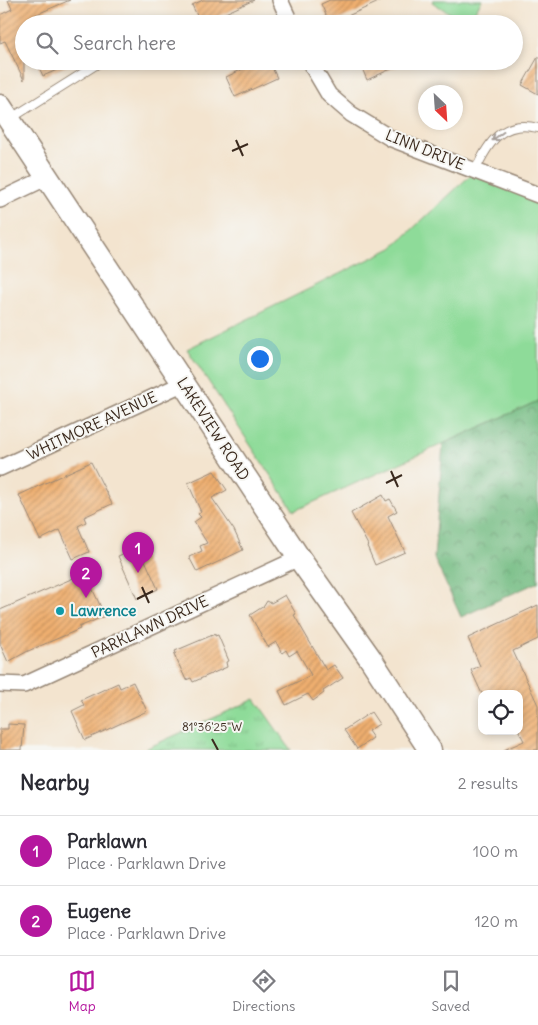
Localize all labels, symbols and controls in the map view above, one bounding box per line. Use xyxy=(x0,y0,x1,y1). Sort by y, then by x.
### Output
search box xyxy=(15,15,523,70)
icon: search xyxy=(33,29,61,57)
text: Search here xyxy=(73,31,176,55)
north arrow xyxy=(418,85,463,130)
street label: LINN DRIVE xyxy=(383,125,468,174)
one-way arrow xyxy=(491,131,505,141)
your location xyxy=(247,346,273,372)
street label: LAKEVIEW ROAD xyxy=(173,374,254,484)
street label: WHITMORE AVENUE xyxy=(24,387,160,464)
pin: 1 xyxy=(122,532,154,573)
pin: 2 xyxy=(70,557,102,598)
street label: PARKLAWN DRIVE xyxy=(88,591,211,662)
place label: Lawrence xyxy=(70,601,136,620)
marker: Lawrence xyxy=(54,605,66,617)
map controls xyxy=(478,690,523,735)
button: locate xyxy=(478,690,523,735)
text: 81°36'25"W xyxy=(182,719,242,734)
text: Nearby xyxy=(20,769,90,796)
text: 2 results xyxy=(458,773,518,793)
text: Parklawn xyxy=(67,829,147,853)
text: 1 xyxy=(33,841,39,861)
text: 100 m xyxy=(473,841,518,861)
text: Place · Parklawn Drive xyxy=(67,853,226,873)
text: Eugene xyxy=(67,899,131,923)
text: 2 xyxy=(32,911,40,931)
text: 120 m xyxy=(475,911,518,931)
text: Place · Parklawn Drive xyxy=(67,923,226,943)
tab: Map xyxy=(68,967,96,1015)
tab: Directions xyxy=(232,967,295,1015)
tab: Saved xyxy=(432,967,470,1015)

